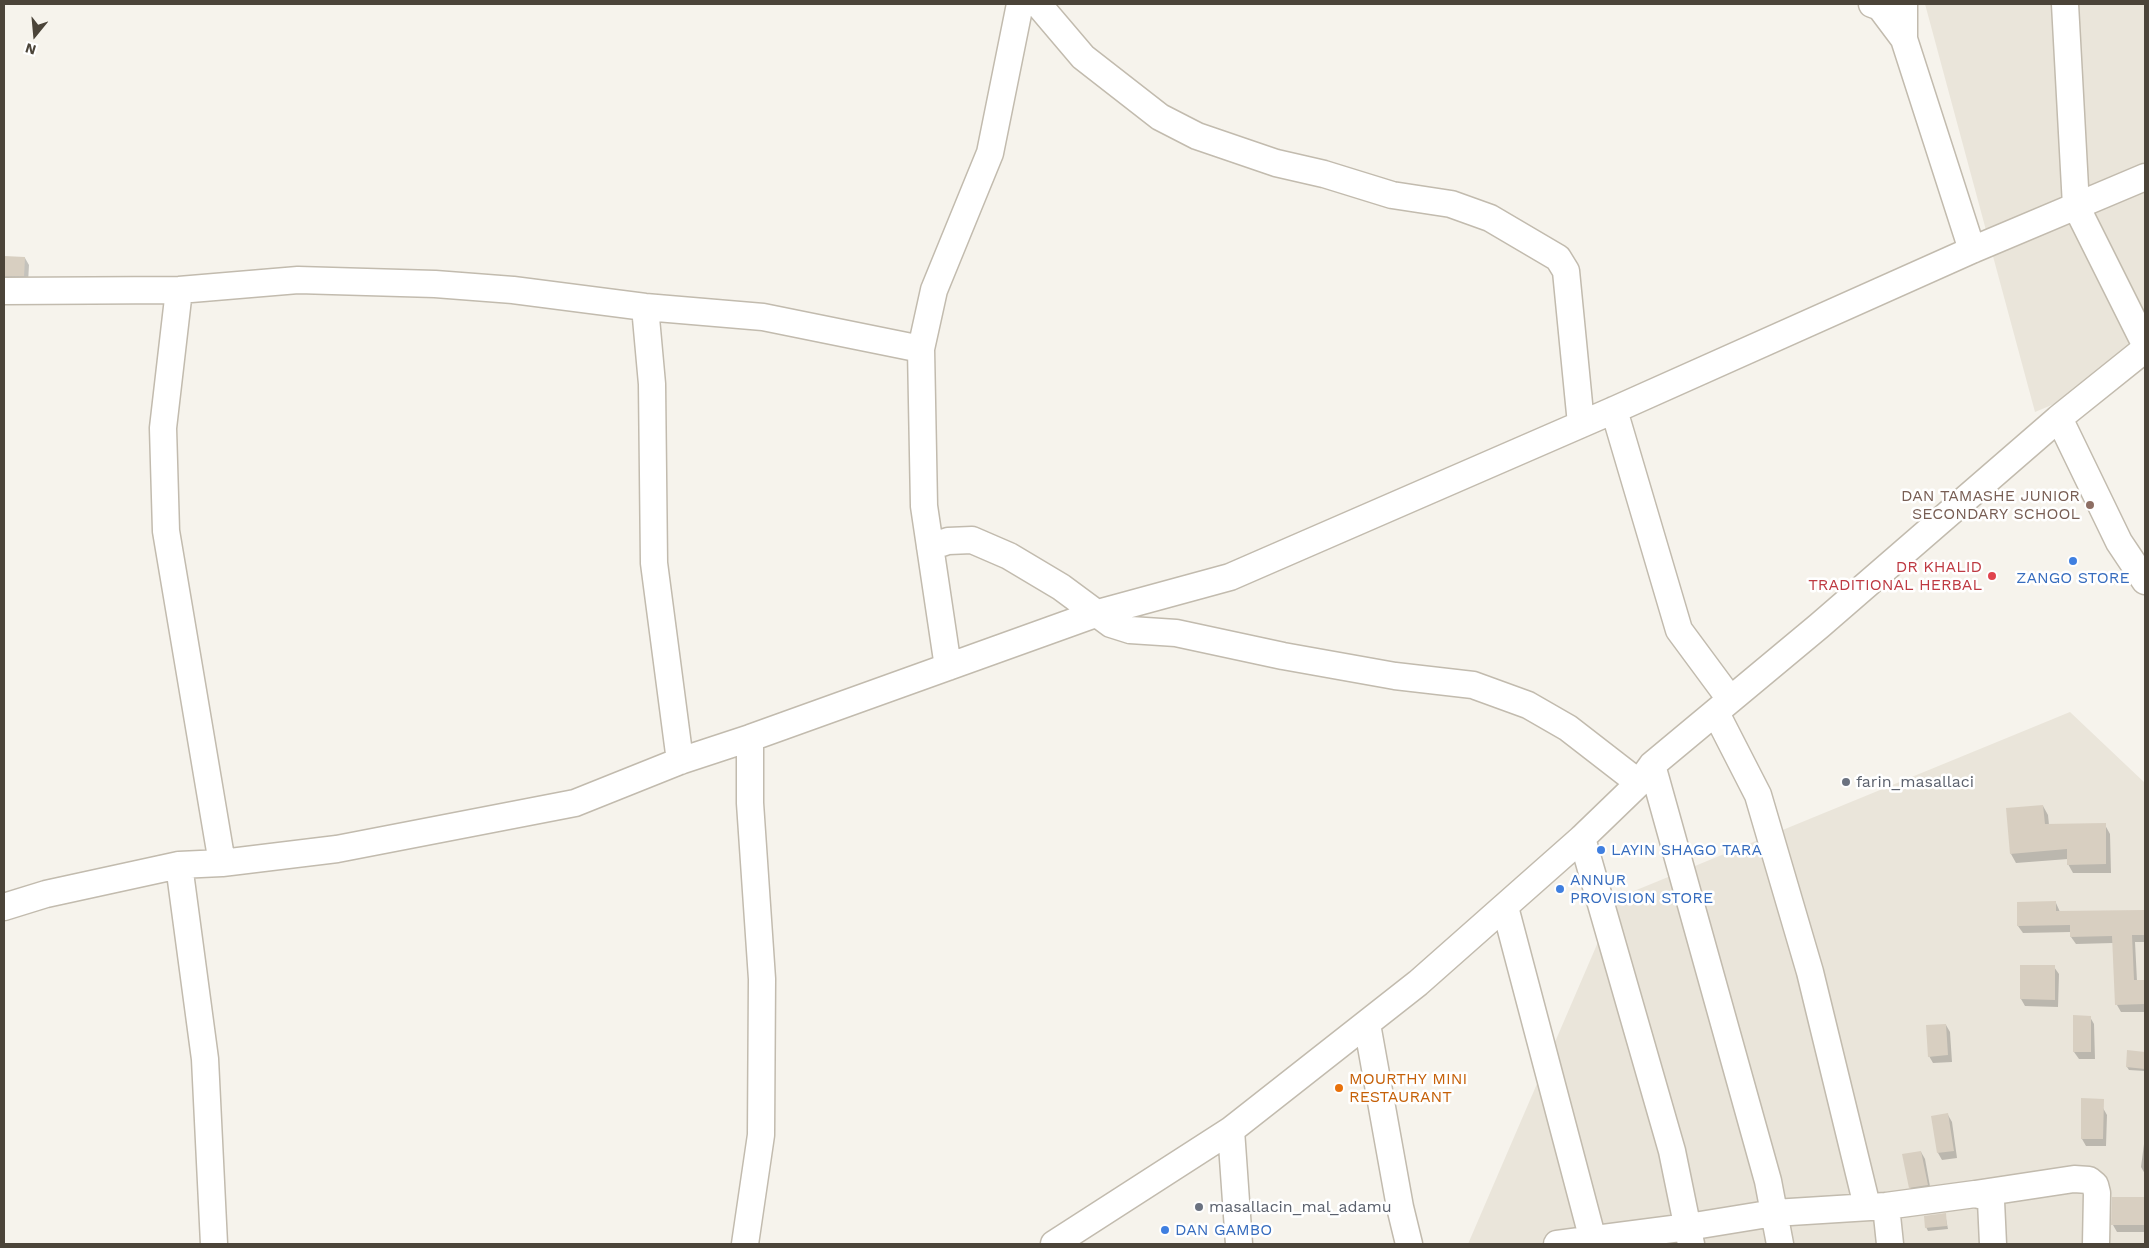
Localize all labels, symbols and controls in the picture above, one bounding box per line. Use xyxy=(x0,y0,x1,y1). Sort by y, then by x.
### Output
north arrow xyxy=(10,10,60,60)
text: N xyxy=(23,40,38,59)
place label: DAN TAMASHE JUNIOR SECONDARY SCHOOL xyxy=(1901,486,2080,524)
marker: DAN TAMASHE JUNIOR SECONDARY SCHOOL xyxy=(2084,499,2096,511)
marker: ZANGO STORE xyxy=(2067,555,2079,567)
place label: DR KHALID TRADITIONAL HERBAL xyxy=(1808,557,1982,595)
place label: ZANGO STORE xyxy=(2016,568,2130,588)
marker: DR KHALID TRADITIONAL HERBAL xyxy=(1986,570,1998,582)
place label: farin_masallaci xyxy=(1856,772,1974,792)
marker: farin_masallaci xyxy=(1840,776,1852,788)
place label: LAYIN SHAGO TARA xyxy=(1611,840,1762,860)
marker: LAYIN SHAGO TARA xyxy=(1595,844,1607,856)
place label: ANNUR PROVISION STORE xyxy=(1570,870,1713,908)
marker: ANNUR PROVISION STORE xyxy=(1554,883,1566,895)
place label: MOURTHY MINI RESTAURANT xyxy=(1349,1069,1467,1107)
marker: MOURTHY MINI RESTAURANT xyxy=(1333,1082,1345,1094)
place label: masallacin_mal_adamu xyxy=(1209,1197,1392,1217)
marker: masallacin_mal_adamu xyxy=(1193,1201,1205,1213)
place label: DAN GAMBO xyxy=(1175,1220,1272,1240)
marker: DAN GAMBO xyxy=(1159,1224,1171,1236)

